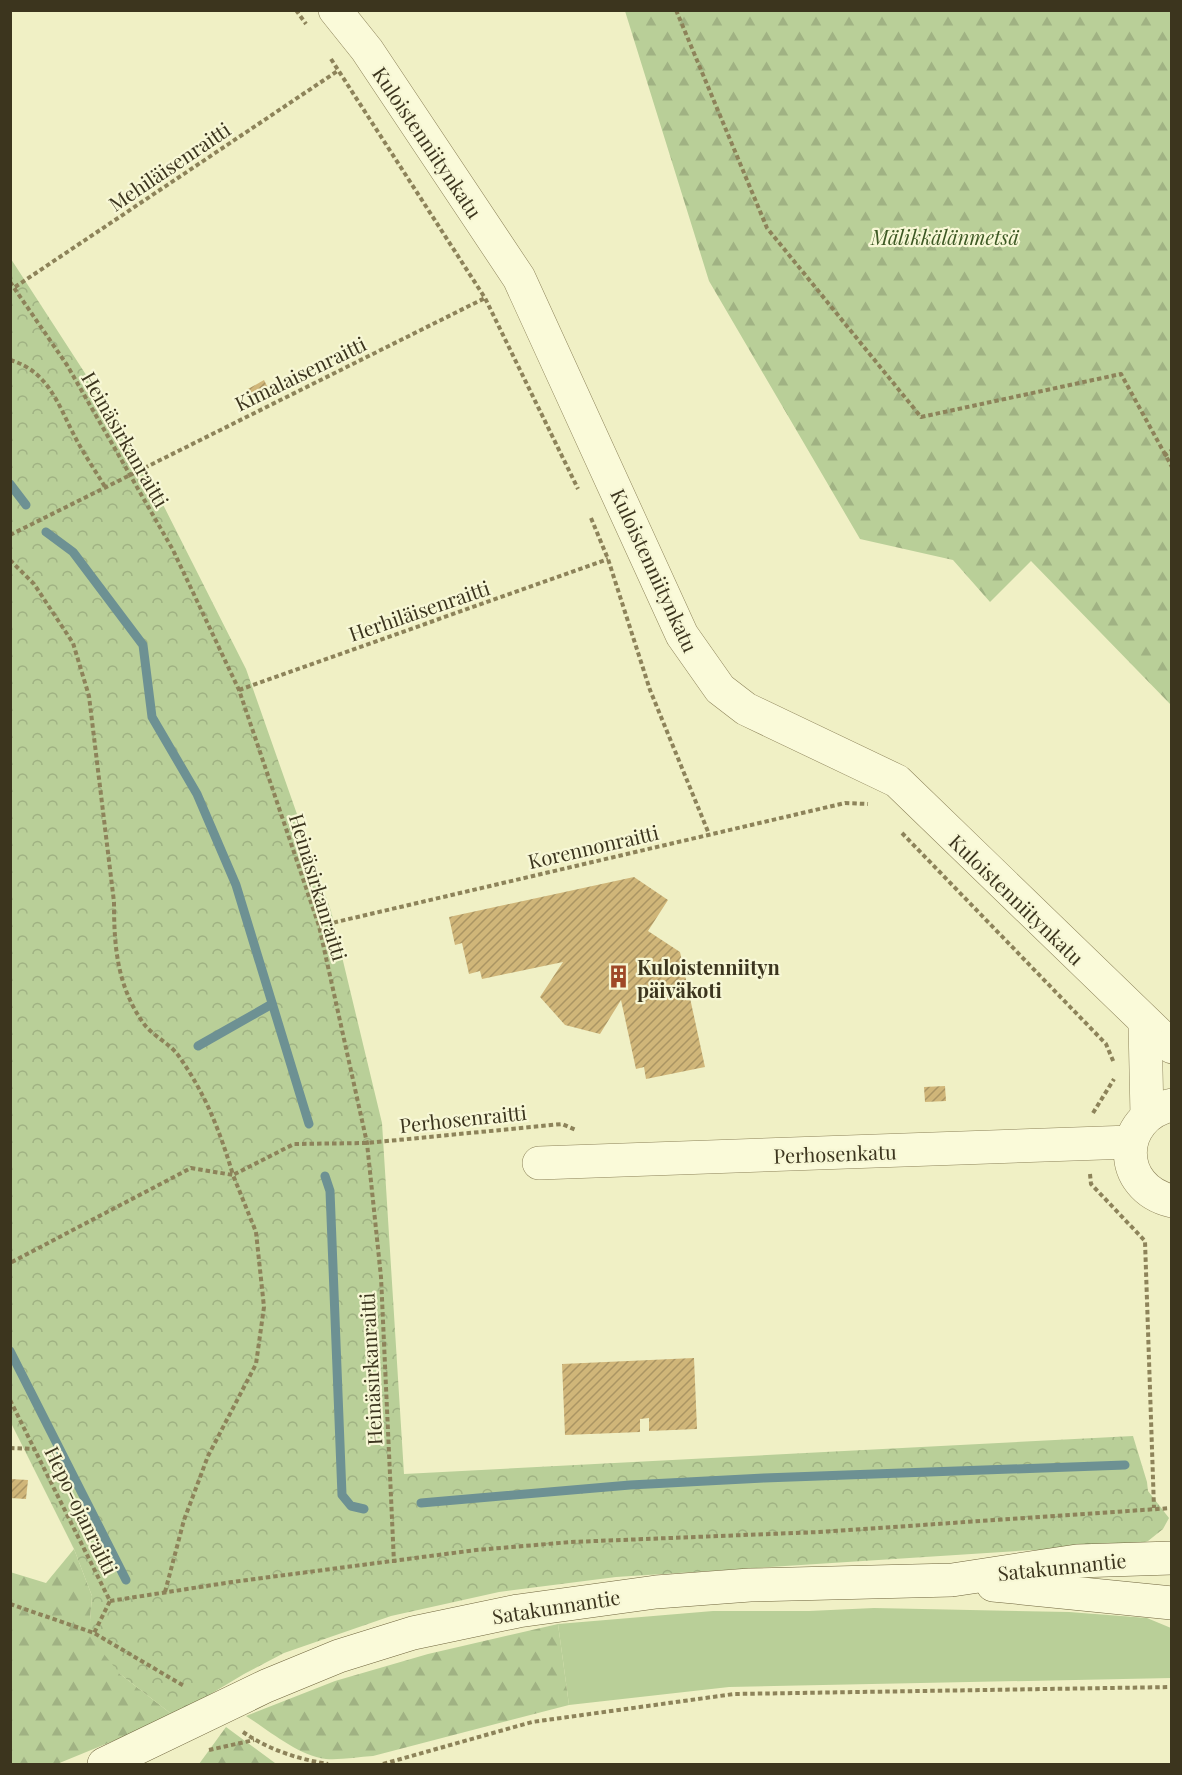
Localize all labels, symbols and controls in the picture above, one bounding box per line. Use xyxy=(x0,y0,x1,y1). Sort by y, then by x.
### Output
street label: Kuloistenniitynkatu xyxy=(367,61,489,223)
street label: Mehiläisenraitti xyxy=(103,115,235,217)
park label: Mälikkälänmetsä xyxy=(870,223,1019,250)
street label: Kimalaisenraitti xyxy=(230,329,370,417)
street label: Heinäsirkanraitti xyxy=(76,366,176,512)
street label: Kuloistenniitynkatu xyxy=(605,484,705,656)
street label: Herhiläisenraitti xyxy=(345,573,493,647)
street label: Heinäsirkanraitti xyxy=(284,810,354,964)
street label: Korennonraitti xyxy=(525,818,661,874)
street label: Kuloistenniitynkatu xyxy=(944,828,1090,971)
place label: Kuloistenniityn päiväkoti xyxy=(637,953,781,1003)
building icon: Kuloistenniityn päiväkoti xyxy=(606,964,632,990)
street label: Perhosenraitti xyxy=(398,1098,528,1138)
street label: Perhosenkatu xyxy=(773,1137,897,1169)
street label: Heinäsirkanraitti xyxy=(353,1292,387,1446)
street label: Hepo-ojanraitti xyxy=(39,1441,125,1579)
street label: Satakunnantie xyxy=(996,1546,1128,1586)
street label: Satakunnantie xyxy=(490,1583,622,1629)

